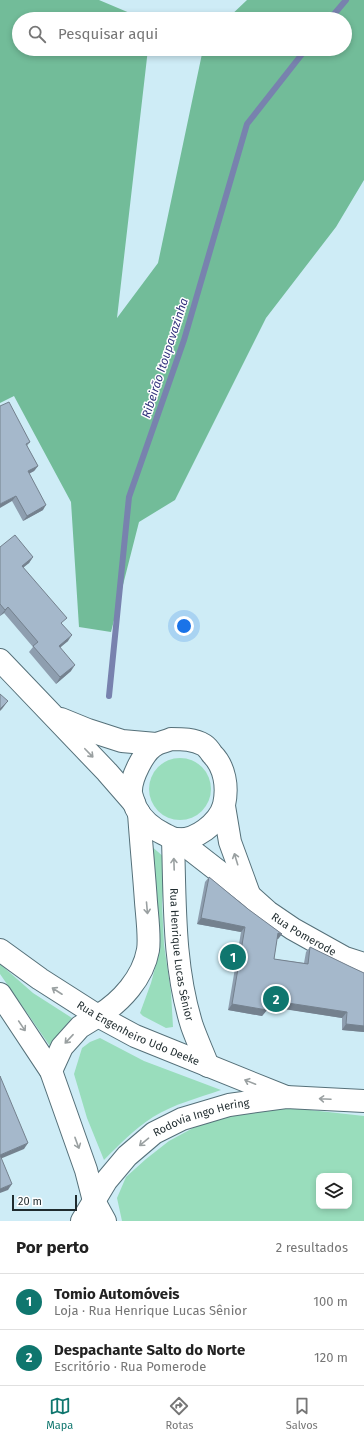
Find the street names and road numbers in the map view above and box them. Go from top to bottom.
street label: Rua Henrique Lucas Sênior [168,888,197,1023]
street label: Rua Pomerode [269,910,339,958]
street label: Rua Engenheiro Udo Deeke [75,998,202,1068]
street label: Rodovia Ingo Hering [151,1096,250,1139]

